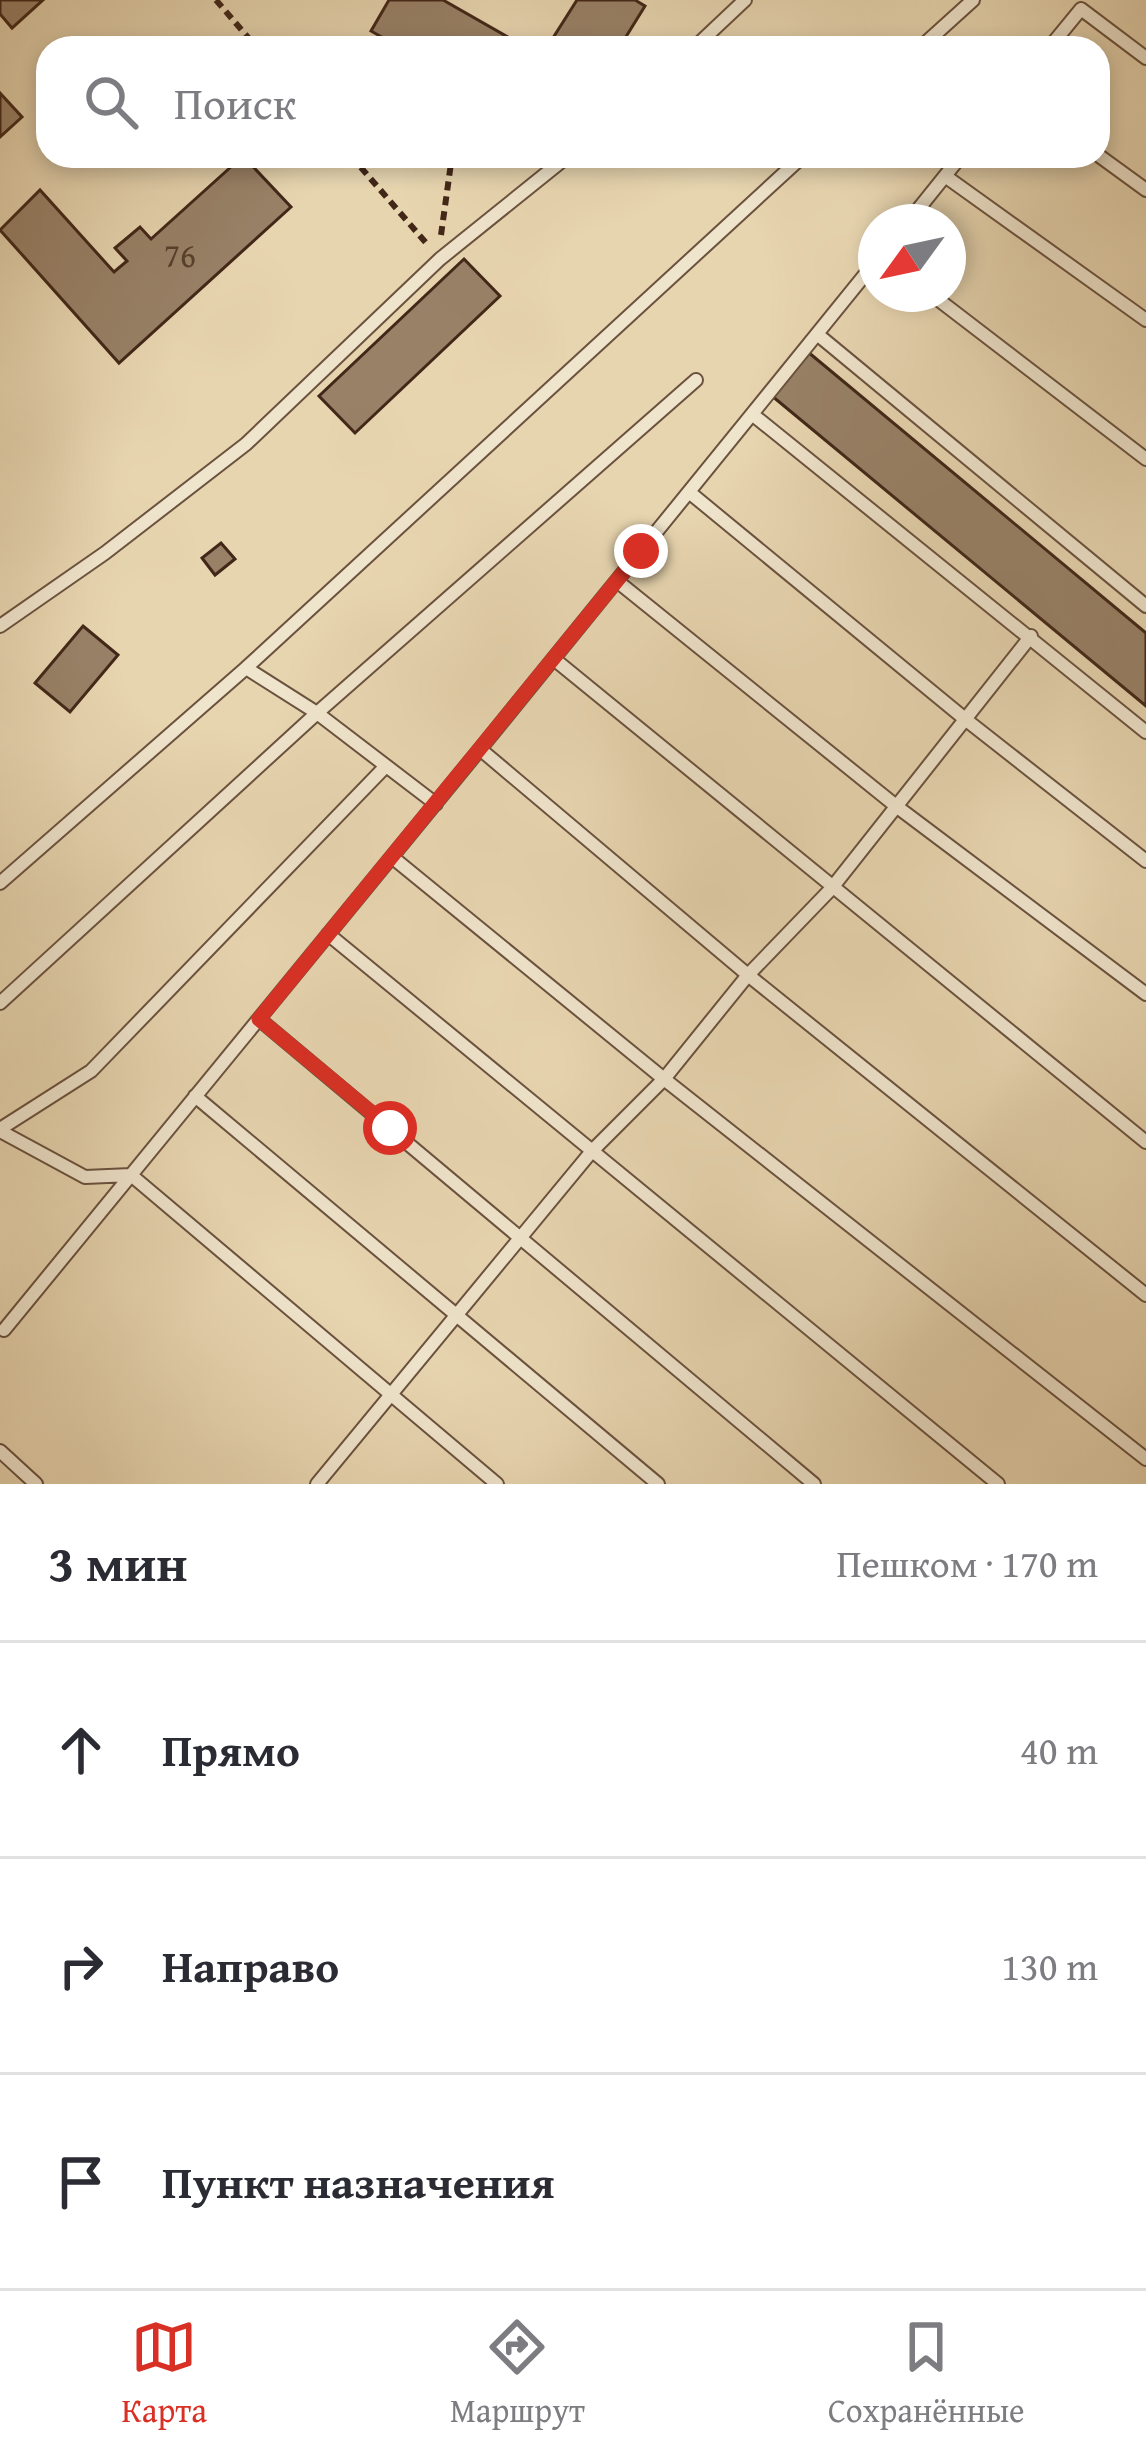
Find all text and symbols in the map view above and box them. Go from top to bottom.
search box [36,36,1110,168]
icon: search [78,69,144,135]
text: Поиск [174,70,296,135]
north arrow [858,204,966,312]
house number: 76 [164,231,196,279]
route end [614,524,668,578]
route start [363,1101,417,1155]
text: 3 мин [48,1525,187,1600]
text: Пешком · 170 m [836,1534,1098,1591]
icon: ahead [48,1717,114,1783]
text: Прямо [162,1717,300,1782]
text: 40 m [1020,1721,1098,1778]
icon: right [48,1933,114,1999]
text: Направо [162,1933,339,1998]
text: 130 m [1001,1937,1098,1994]
icon: arrive [48,2149,114,2215]
text: Пункт назначения [162,2149,555,2214]
tab: Карта [122,2314,207,2434]
tab: Маршрут [450,2314,585,2434]
tab: Сохранённые [828,2314,1025,2434]

